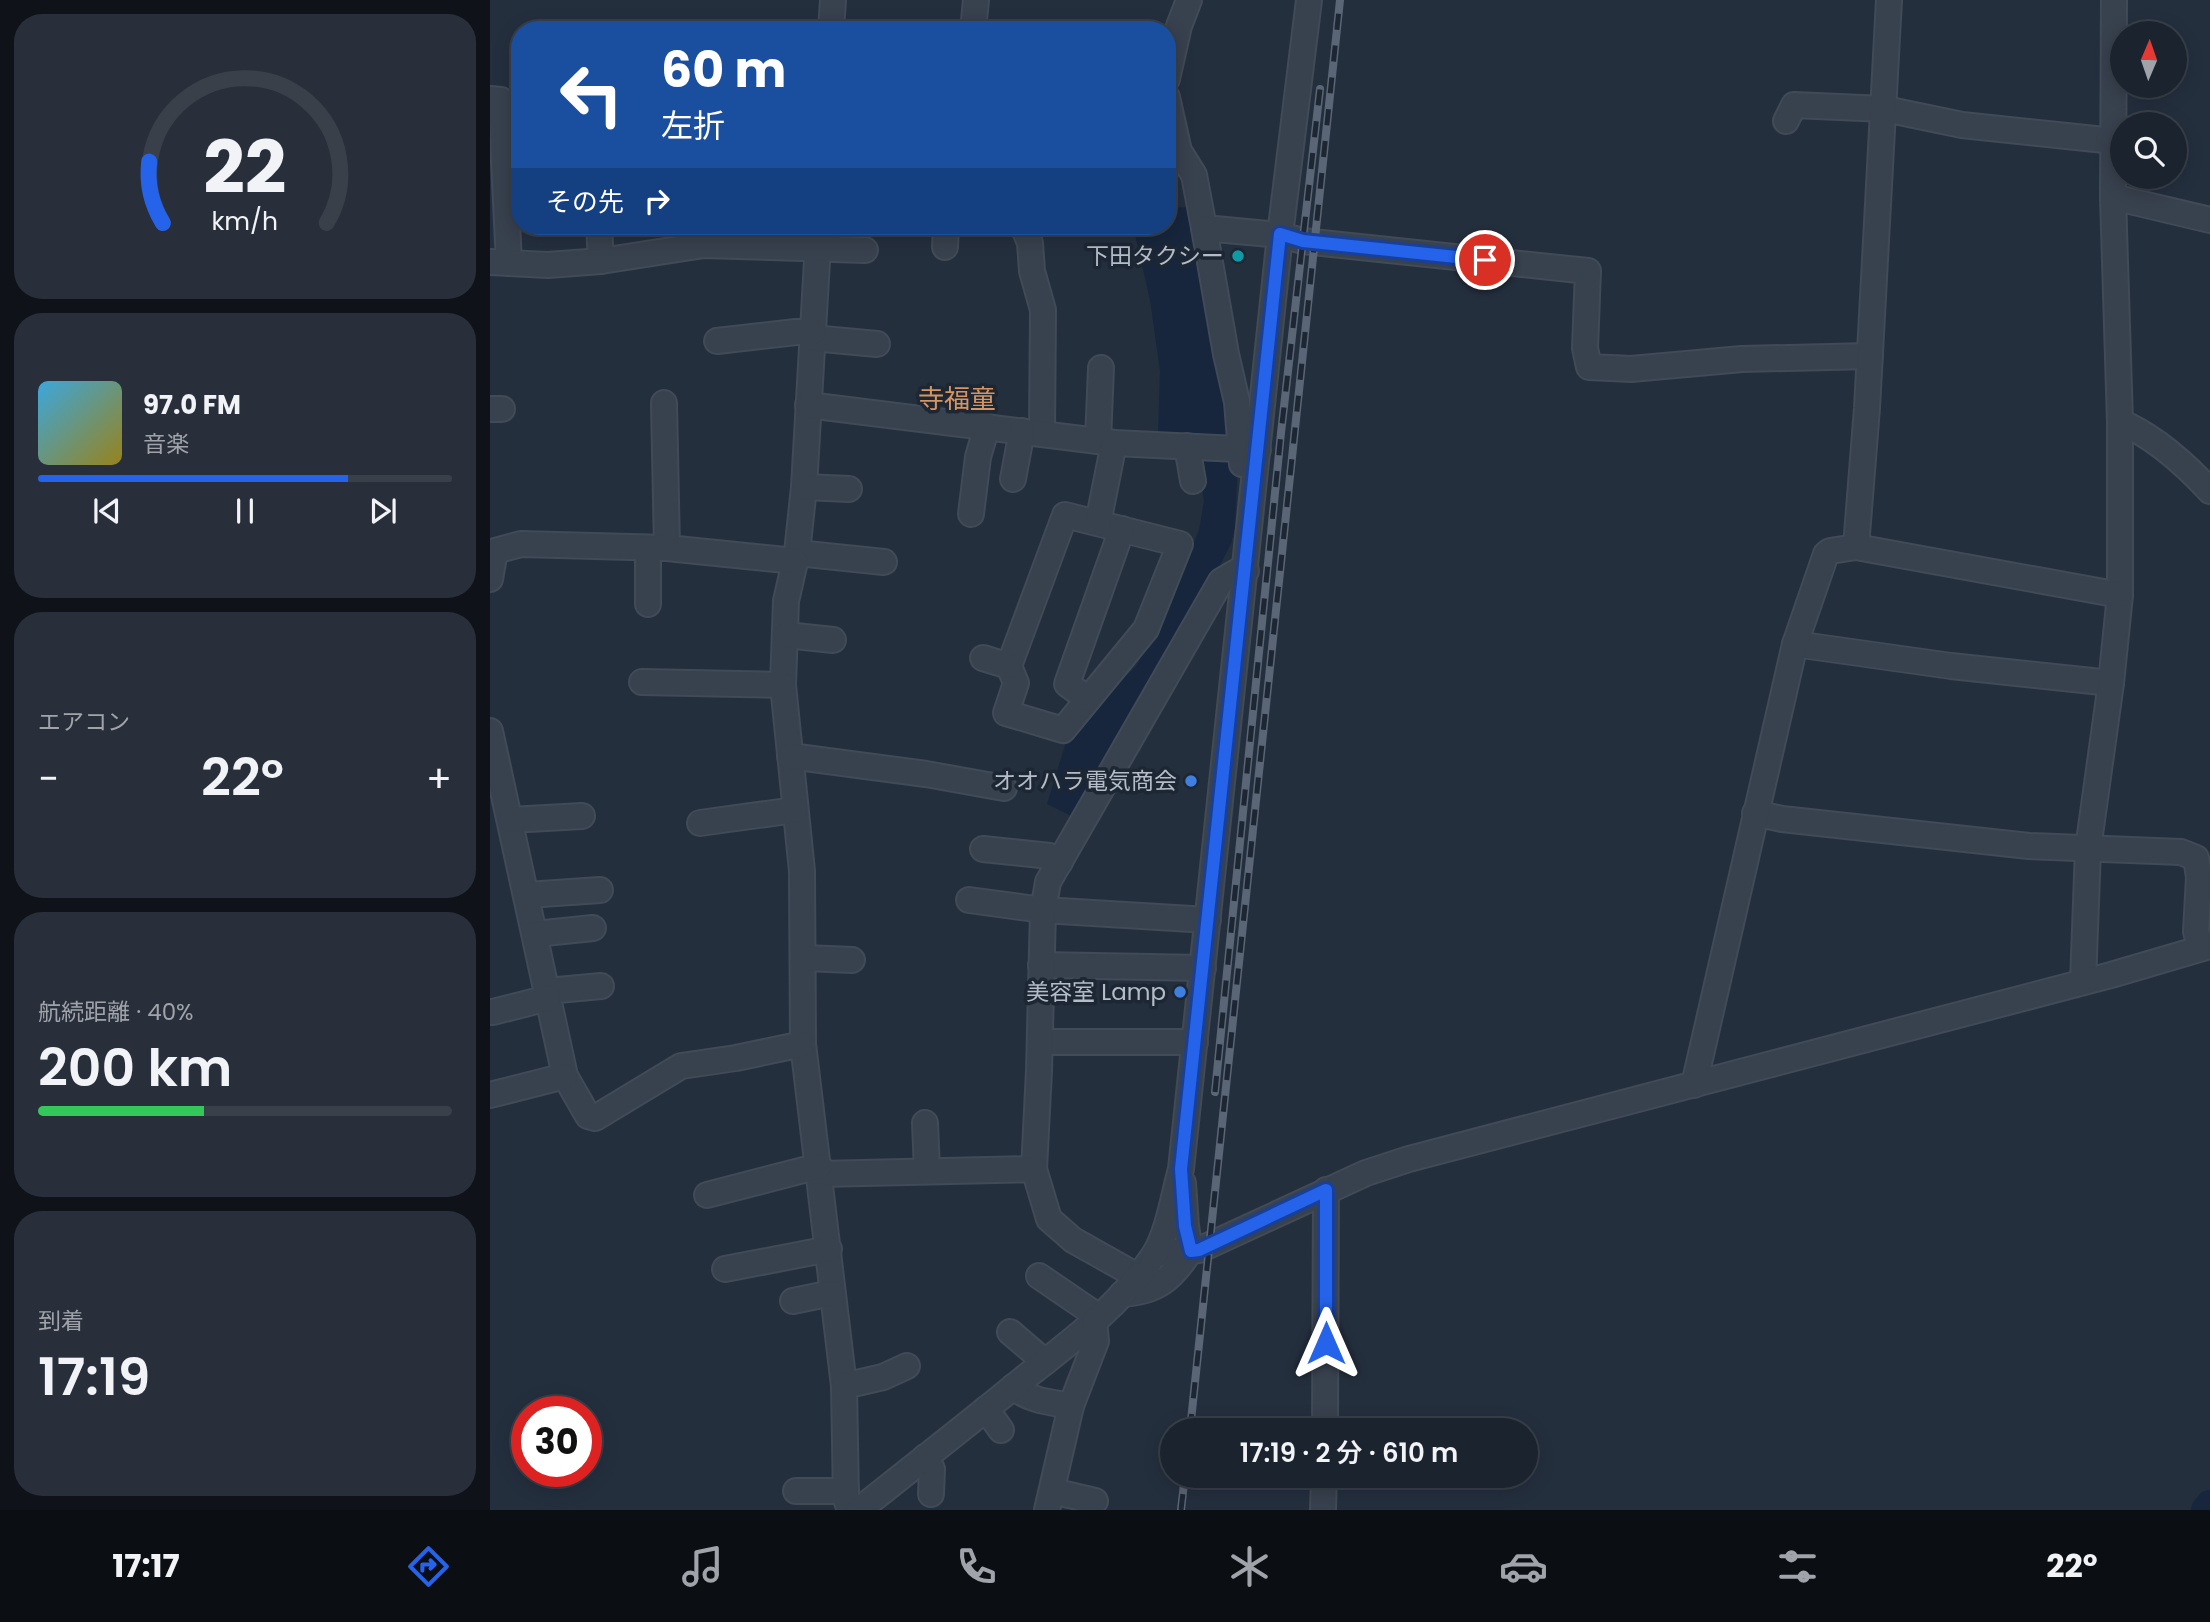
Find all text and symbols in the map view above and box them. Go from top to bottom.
north arrow [2110,21,2188,98]
map controls [2110,21,2187,189]
text: 60 m [661,36,786,104]
icon: left [546,49,637,140]
text: 左折 [661,103,725,148]
button: search [2110,112,2187,189]
text: 22 [203,117,287,218]
icon: right [638,182,676,220]
text: その先 [546,184,624,220]
text: km/h [212,203,278,238]
pin [1455,230,1515,290]
place label: 下田タクシー [1086,240,1224,272]
icon: arrive [1466,241,1504,279]
marker: 下田タクシー [1230,248,1246,264]
district label: 寺福童 [918,381,996,417]
text: 97.0 FM [143,387,241,423]
text: 音楽 [143,428,189,460]
icon: previous [88,492,126,530]
icon: pause [226,492,264,530]
icon: next [364,492,402,530]
text: エアコン [38,706,130,738]
text: 22° [201,741,284,814]
text: − [38,752,59,805]
text: + [426,752,452,805]
place label: オオハラ電気商会 [993,765,1177,797]
marker: オオハラ電気商会 [1183,773,1199,789]
place label: 美容室 Lamp [1026,976,1166,1008]
marker: 美容室 Lamp [1172,984,1188,1000]
text: 航続距離 · 40% [38,996,194,1028]
text: 200 km [38,1031,232,1104]
text: 到着 [38,1305,84,1337]
position arrow [1289,1306,1363,1380]
text: 17:19 [38,1340,150,1413]
speed limit sign: 30 [511,1396,602,1487]
text: 17:19 · 2 分 · 610 m [1240,1435,1458,1471]
icon: directions [404,1542,453,1591]
icon: music [678,1542,727,1591]
icon: phone [952,1542,1001,1591]
icon: climate [1225,1542,1274,1591]
icon: car [1499,1542,1548,1591]
icon: filters [1773,1542,1822,1591]
text: 17:17 [112,1543,180,1588]
text: 22° [2046,1543,2098,1588]

